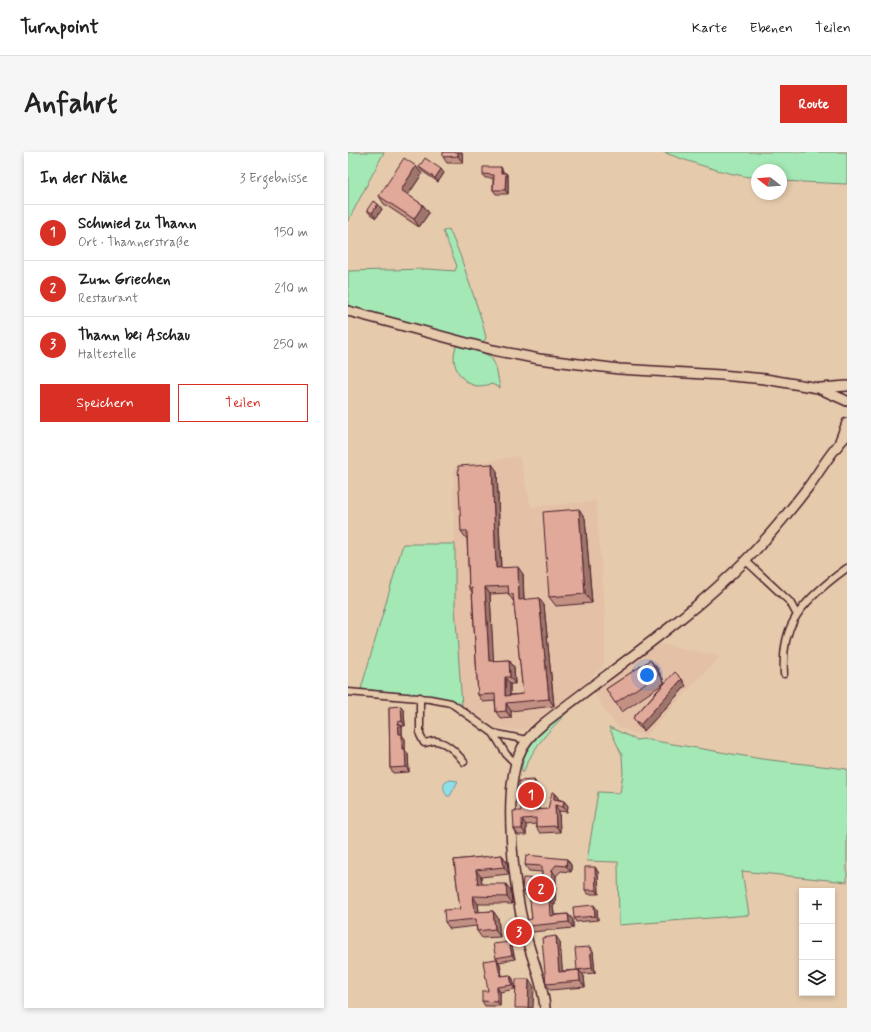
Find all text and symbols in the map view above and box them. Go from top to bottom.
text: Turnpoint [20,15,99,40]
text: Karte [692,19,727,37]
text: Ebenen [749,19,793,37]
text: Teilen [815,19,851,37]
button: Route [780,85,847,123]
text: Anfahrt [24,86,117,123]
north arrow [751,164,787,200]
text: In der Nähe [40,167,128,189]
text: 3 Ergebnisse [240,170,308,187]
text: Schmied zu Thann [78,214,197,234]
text: 1 [50,224,56,241]
text: 150 m [274,224,308,241]
text: Ort · Thannerstraße [78,234,189,251]
text: Zum Griechen [78,270,171,290]
text: 2 [50,280,56,297]
text: 210 m [274,280,308,297]
text: Restaurant [78,290,138,307]
text: Thann bei Aschau [78,326,190,346]
text: 3 [50,336,56,353]
text: 250 m [273,336,308,353]
text: Haltestelle [78,346,136,363]
button: Speichern [40,384,170,422]
button: Teilen [178,384,308,422]
your location [637,665,657,685]
pin: 1 [518,780,544,810]
pin: 2 [528,874,554,904]
map controls [799,888,835,996]
button: + [799,888,835,924]
pin: 3 [506,917,532,947]
button: − [799,924,835,960]
button: layers [799,960,835,996]

